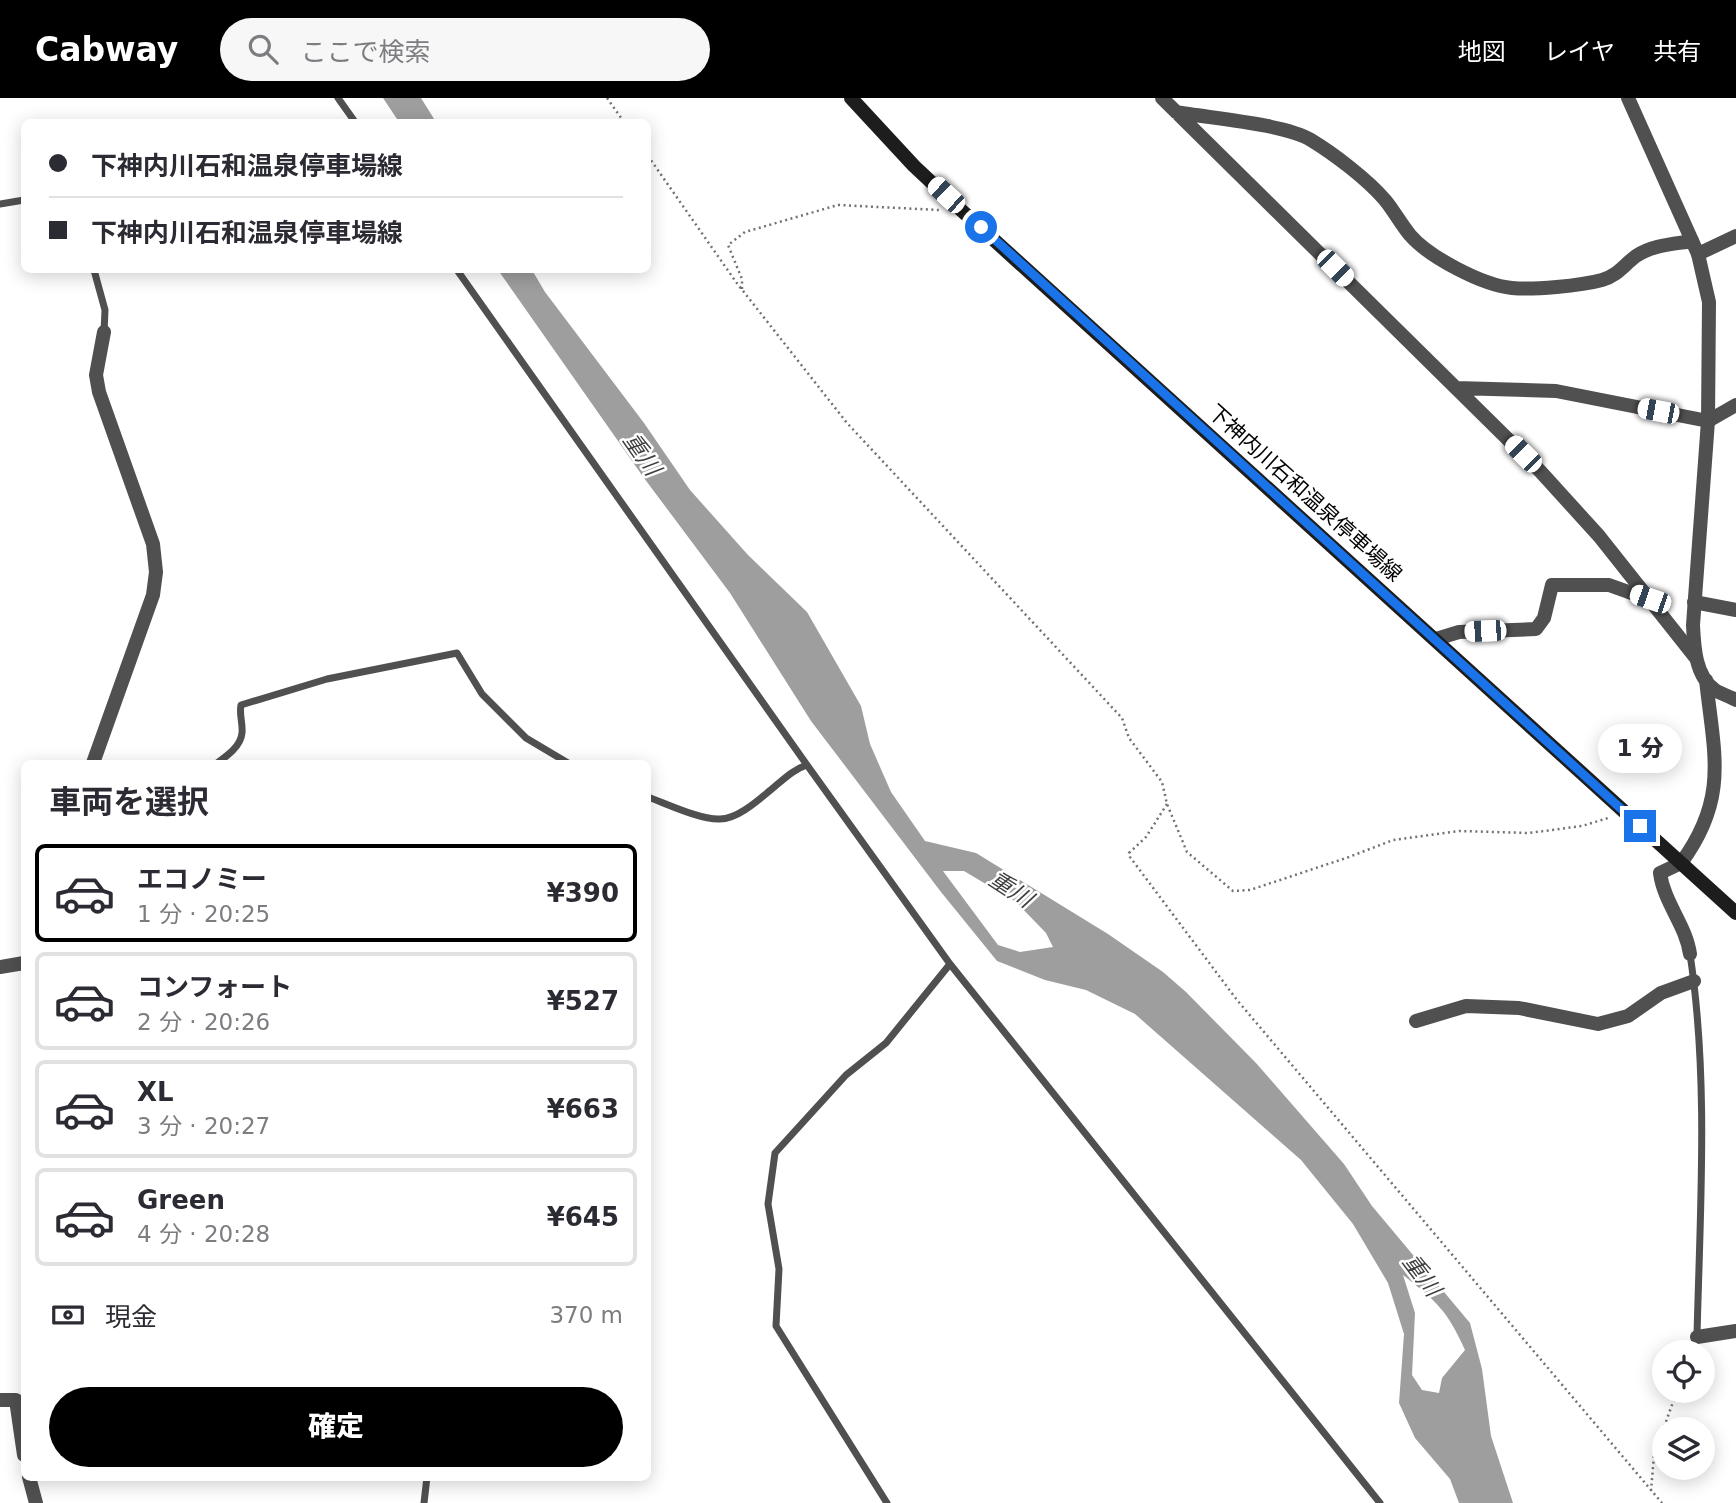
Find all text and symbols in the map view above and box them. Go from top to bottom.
search box [220,18,710,81]
text: Cabway [35,30,178,69]
icon: search [244,30,282,68]
text: ここで検索 [300,37,430,67]
text: 地図 [1458,38,1506,66]
text: レイヤ [1544,38,1615,66]
text: 共有 [1653,38,1701,66]
text: 下神内川石和温泉停車場線 [91,151,403,181]
car [924,173,969,217]
route start [965,211,997,243]
text: 下神内川石和温泉停車場線 [91,218,403,248]
car [1313,246,1358,290]
car [1636,397,1681,425]
street label: 下神内川石和温泉停車場線 [1203,400,1407,586]
water label: 重川 [618,428,668,483]
car [1501,432,1546,476]
car [1627,582,1674,616]
car [1464,620,1507,642]
callout: 1 分 [1598,724,1682,774]
text: 1 分 [1616,735,1664,761]
text: 車両を選択 [49,783,209,821]
route end [1624,810,1656,842]
icon: car [53,862,116,925]
text: エコノミー [137,864,267,894]
water label: 重川 [985,866,1040,914]
text: ¥390 [547,878,619,908]
text: 1 分 · 20:25 [137,901,270,927]
icon: car [53,970,116,1033]
text: コンフォート [137,972,292,1002]
text: ¥527 [547,986,619,1016]
text: 2 分 · 20:26 [137,1009,270,1035]
text: XL [137,1077,174,1107]
icon: car [53,1078,116,1141]
text: ¥663 [547,1094,619,1124]
text: 3 分 · 20:27 [137,1113,270,1139]
text: Green [137,1185,225,1215]
icon: car [53,1186,116,1249]
text: ¥645 [547,1202,619,1232]
text: 4 分 · 20:28 [137,1221,270,1247]
water label: 重川 [1398,1249,1448,1304]
icon: cash [49,1296,87,1334]
text: 現金 [105,1302,157,1332]
text: 370 m [549,1302,623,1328]
map controls [1652,1340,1715,1480]
button: locate [1652,1340,1715,1403]
button: 確定 [49,1387,623,1467]
button: layers [1652,1417,1715,1480]

